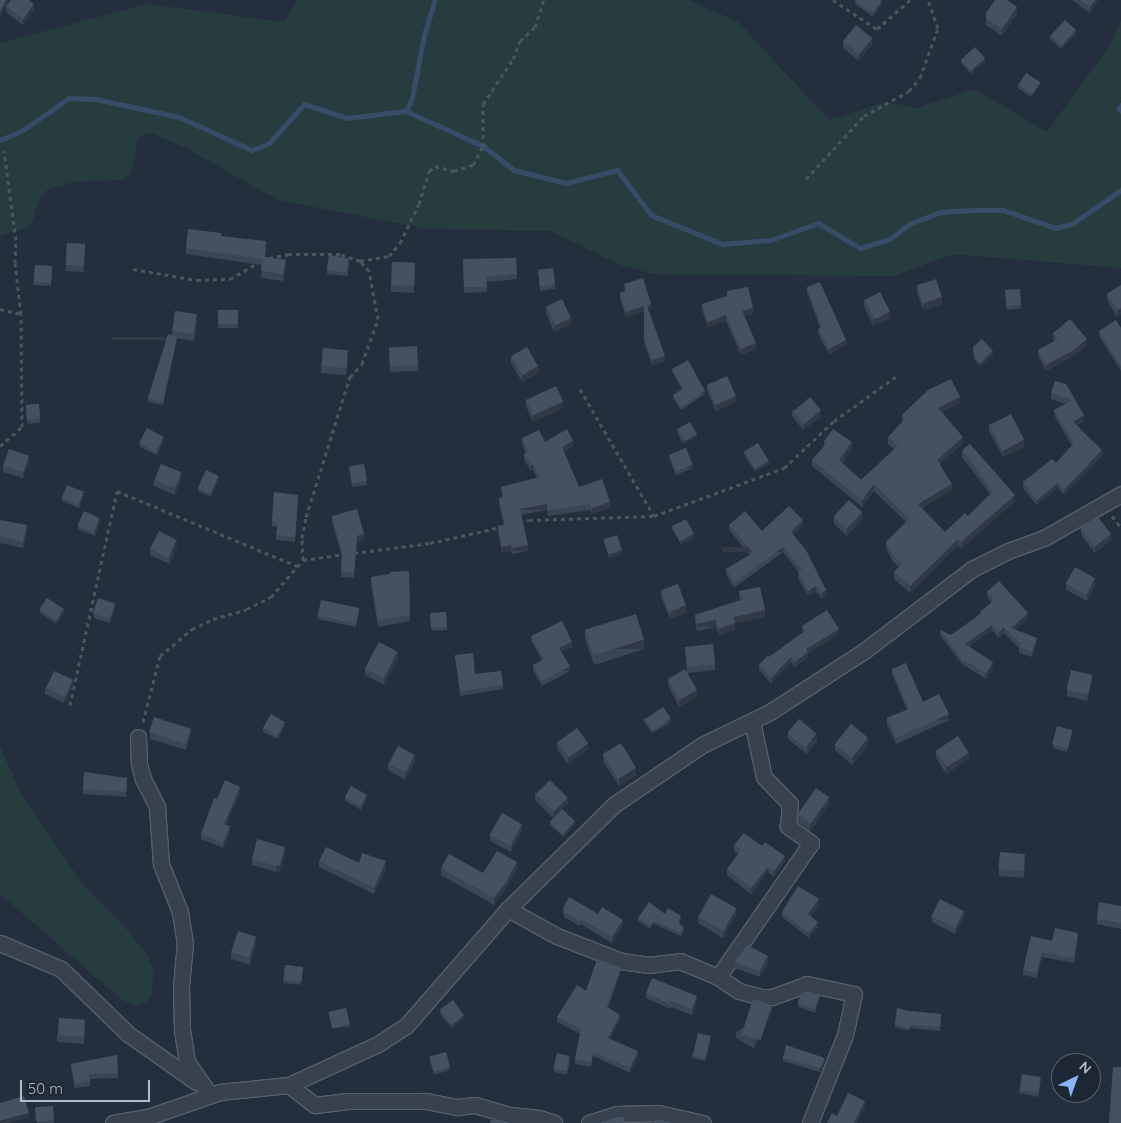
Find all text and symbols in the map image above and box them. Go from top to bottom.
north arrow [1051,1053,1101,1103]
text: N [1076,1057,1095,1078]
scale bar [22,1070,152,1102]
text: 50 m [28,1079,63,1098]

